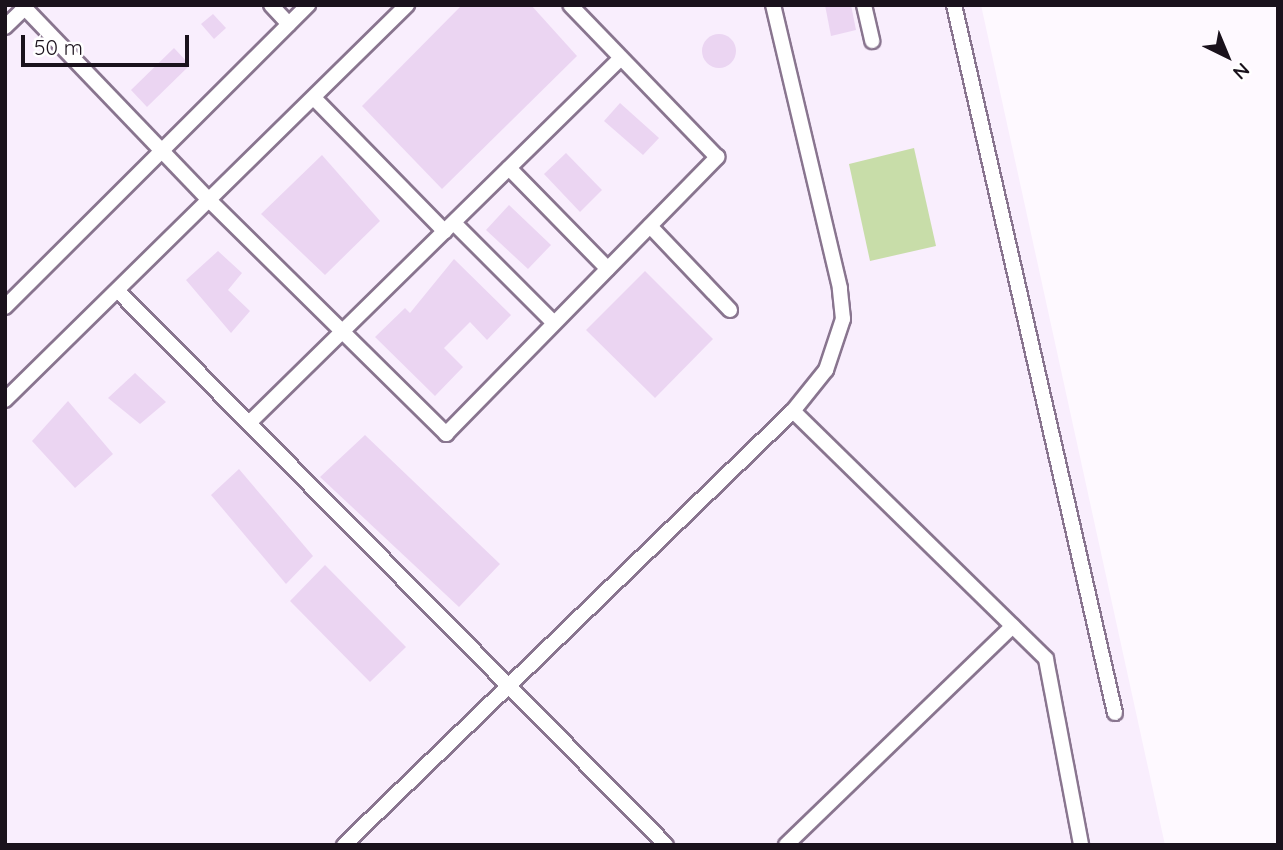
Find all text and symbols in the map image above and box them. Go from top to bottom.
scale bar [24,21,192,65]
north arrow [1192,21,1262,91]
text: 50 m [34,34,83,60]
text: N [1228,58,1255,85]

